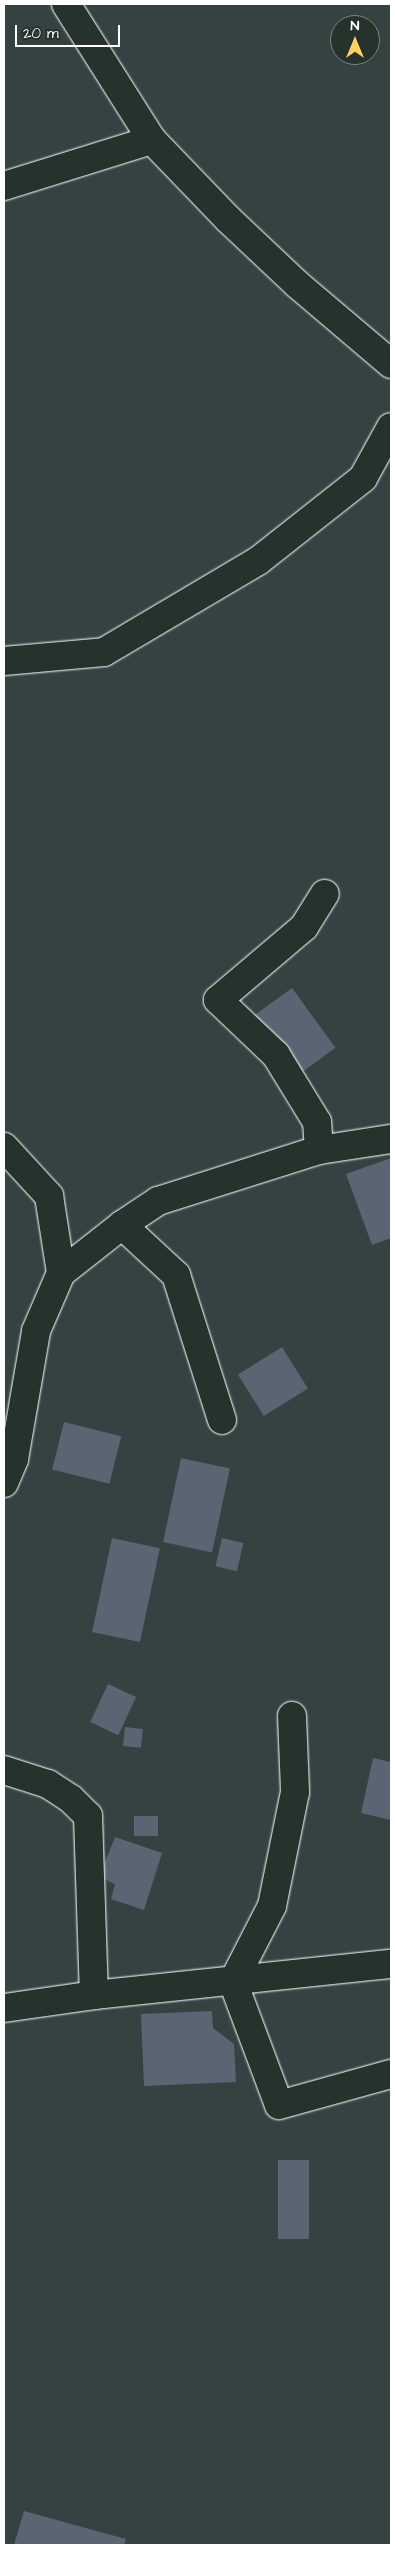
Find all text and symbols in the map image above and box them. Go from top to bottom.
scale bar [18,15,122,47]
north arrow [330,15,380,65]
text: N [351,16,359,36]
text: 20 m [23,23,59,44]

